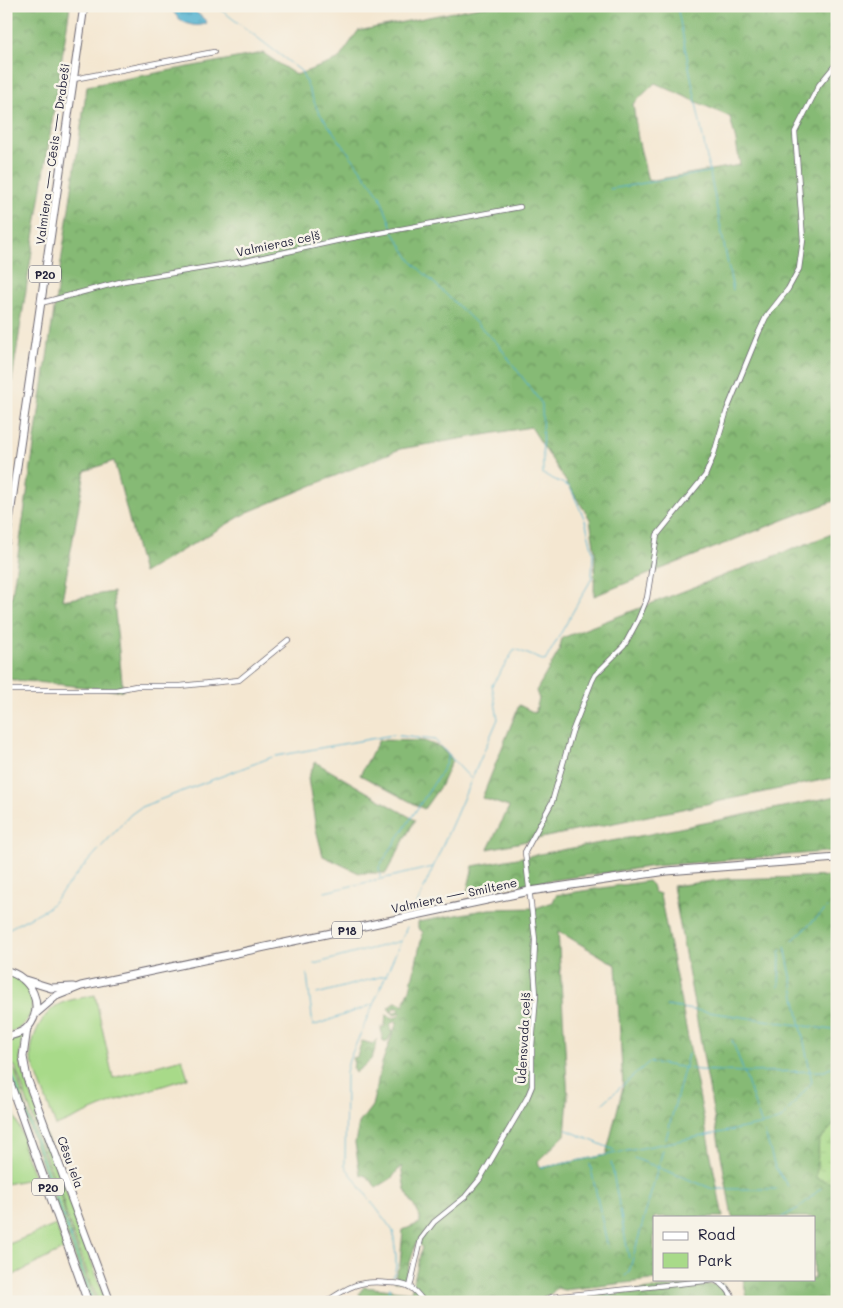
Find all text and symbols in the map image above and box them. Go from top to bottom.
street label: Valmiera — Cēsis — Drabeši [31,62,73,246]
street label: Valmieras ceļš [235,226,322,261]
road number: P20 [29,266,61,282]
street label: Valmiera — Smiltene [390,874,518,916]
road number: P18 [332,922,362,938]
street label: Ūdensvada ceļš [513,992,534,1084]
street label: Cēsu iela [54,1134,88,1190]
road number: P20 [32,1178,64,1196]
legend [653,1216,816,1280]
text: Road [698,1224,735,1244]
text: Park [698,1250,732,1270]

